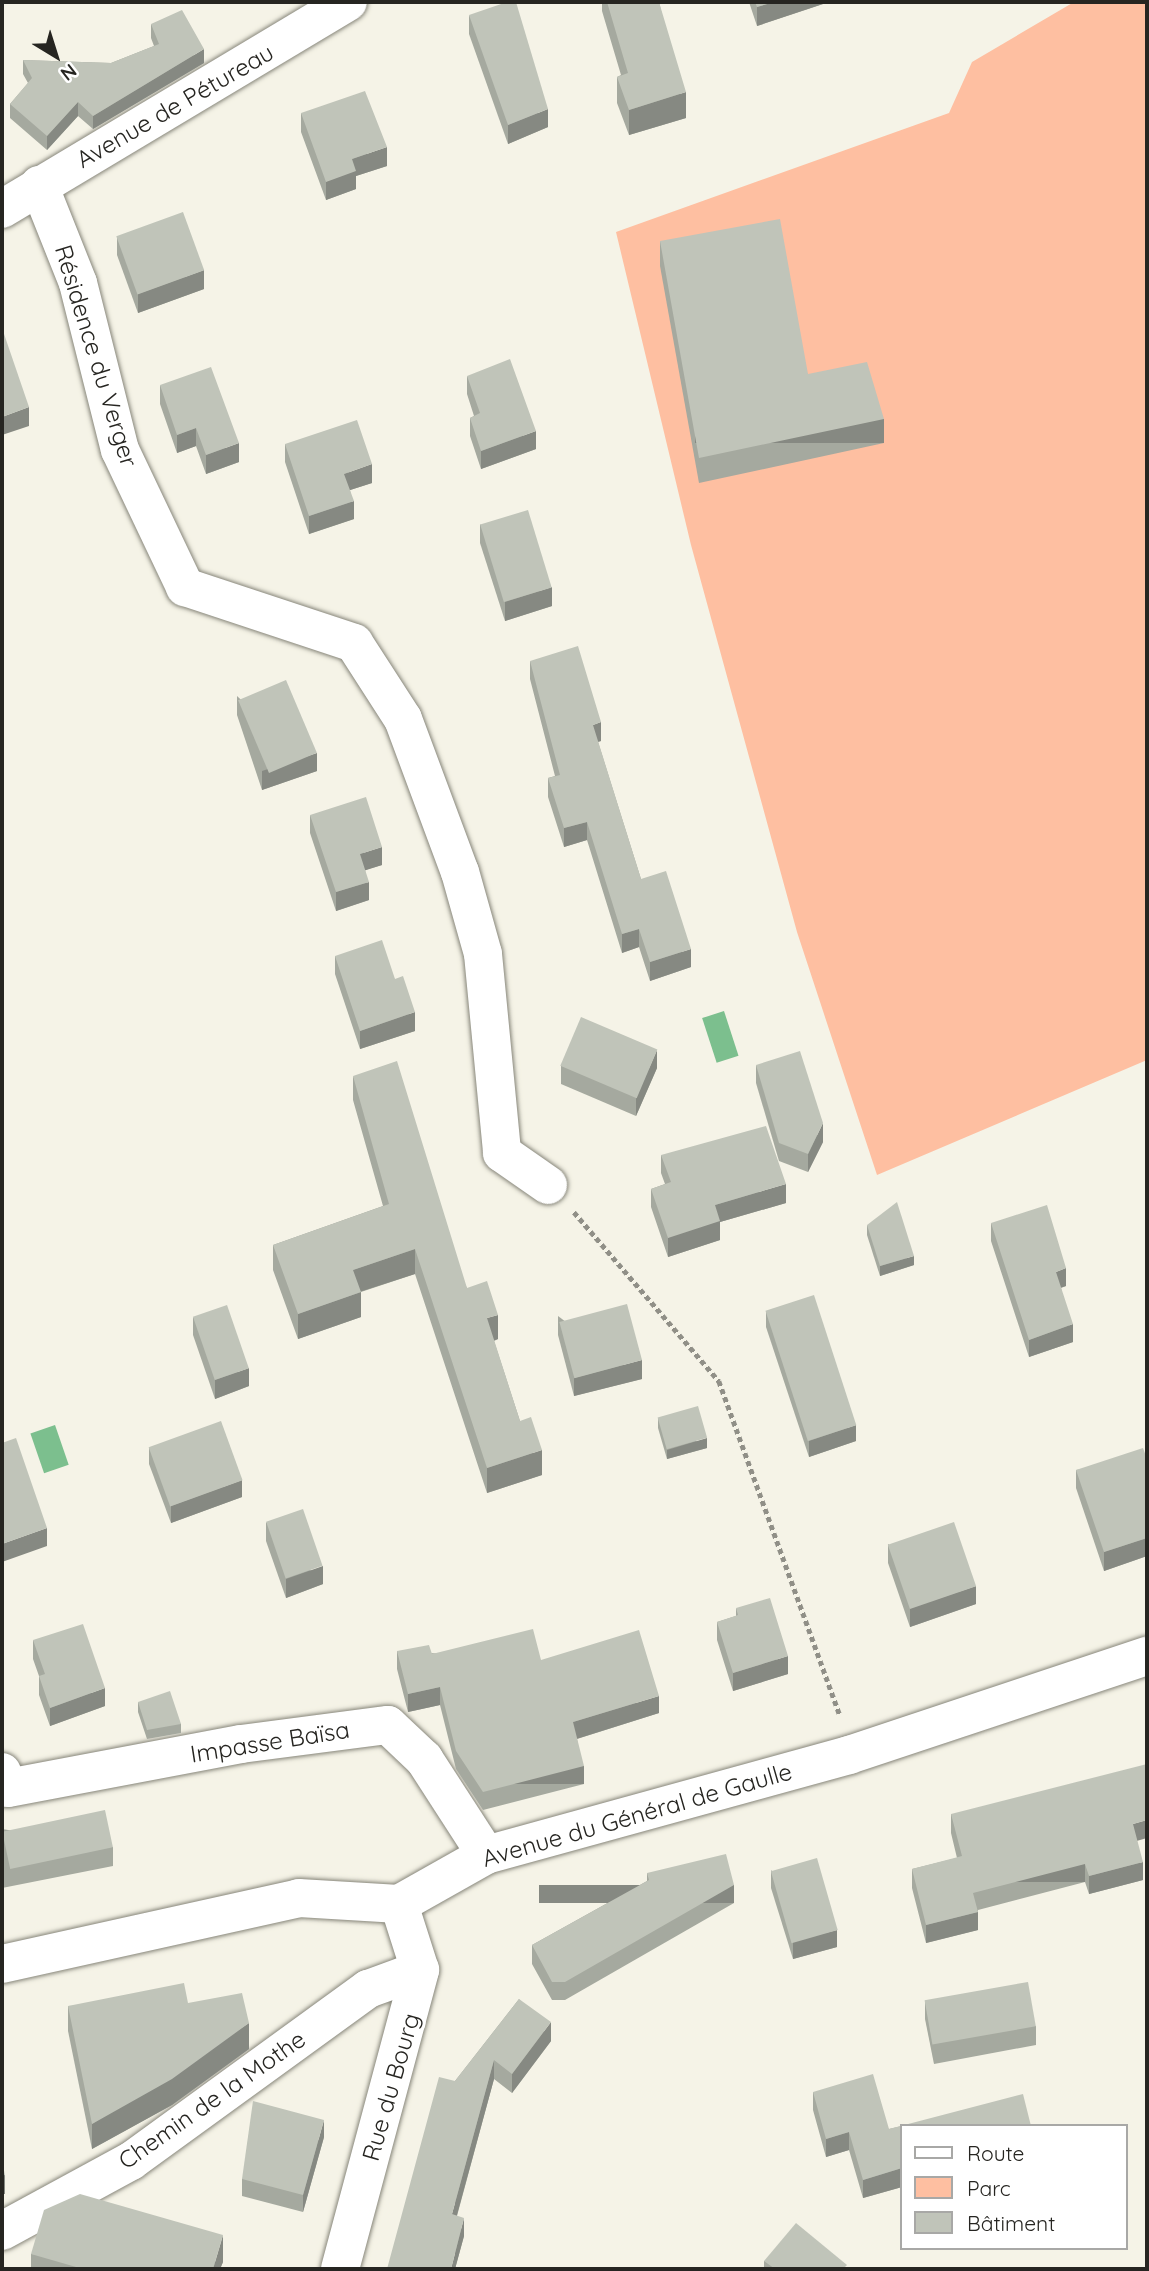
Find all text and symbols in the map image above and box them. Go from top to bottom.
north arrow [21,21,91,91]
street label: Avenue de Pétureau [71,38,279,174]
text: N [56,59,82,86]
street label: Résidence du Verger [49,241,143,471]
street label: Impasse Baïsa [188,1715,352,1769]
street label: Avenue du Général de Gaulle [479,1757,795,1873]
street label: Rue du Bourg [356,2010,426,2164]
street label: Chemin de la Mothe [113,2025,311,2175]
legend [900,2124,1128,2250]
text: Route [967,2140,1024,2166]
text: Parc [967,2175,1011,2201]
text: Bâtiment [967,2210,1055,2236]

